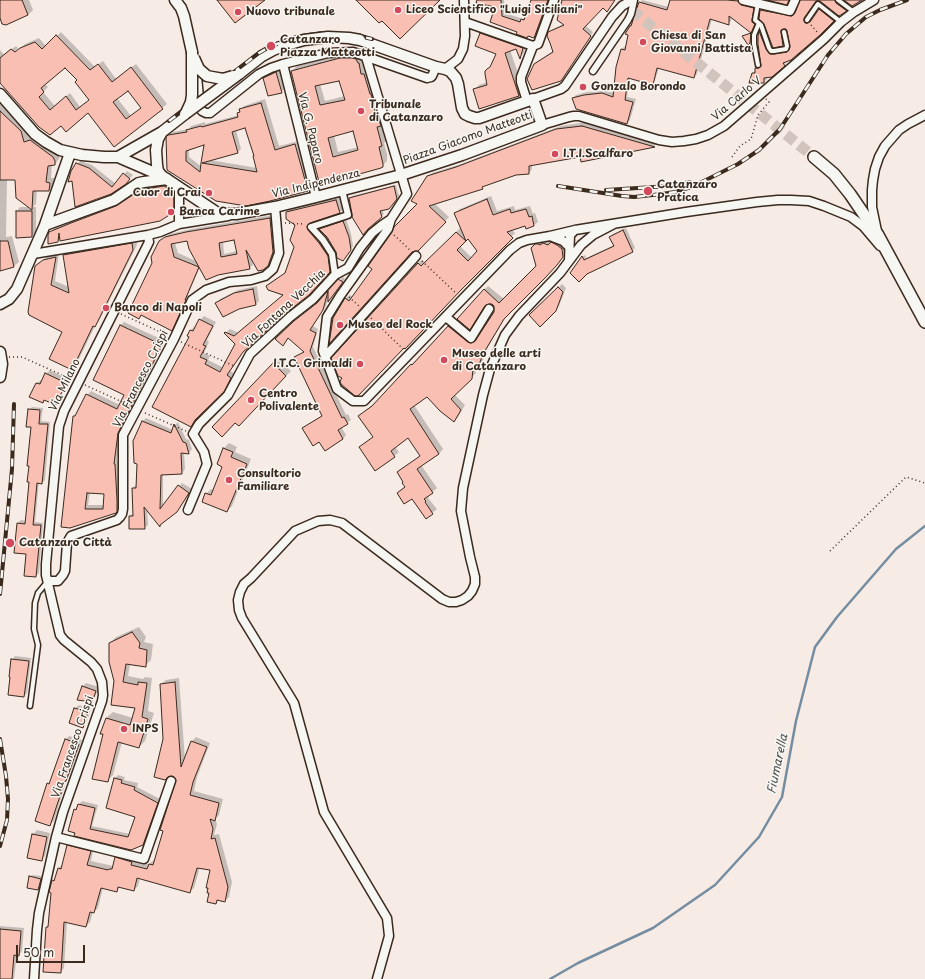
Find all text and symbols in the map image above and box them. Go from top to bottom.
place label: Liceo Scientifico "Luigi Siciliani" [406,3,583,17]
place label: Nuovo tribunale [246,5,335,19]
marker: Liceo Scientifico "Luigi Siciliani" [393,5,403,15]
marker: Nuovo tribunale [233,7,243,17]
place label: Chiesa di San Giovanni Battista [651,29,752,55]
place label: Catanzaro Piazza Matteotti [280,33,375,59]
marker: Chiesa di San Giovanni Battista [638,37,648,47]
marker: Catanzaro Piazza Matteotti [265,40,277,52]
street label: Via Carlo V [709,74,765,124]
place label: Gonzalo Borondo [591,80,686,94]
marker: Gonzalo Borondo [578,82,588,92]
street label: Via G. Paparo [295,91,325,165]
place label: Tribunale di Catanzaro [369,98,443,124]
marker: Tribunale di Catanzaro [356,106,366,116]
street label: Piazza Giacomo Matteotti [401,108,535,168]
place label: I.T.I.Scalfaro [563,147,633,161]
marker: I.T.I.Scalfaro [550,149,560,159]
street label: Via Indipendenza [271,167,361,201]
place label: Catanzaro Pratica [657,178,717,204]
marker: Catanzaro Pratica [642,185,654,197]
place label: Cuor di Crai [133,186,201,200]
marker: Cuor di Crai [204,188,214,198]
place label: Banca Carime [179,205,260,219]
marker: Banca Carime [166,207,176,217]
street label: Via Fontana Vecchia [240,267,328,351]
place label: Banco di Napoli [114,301,202,315]
marker: Banco di Napoli [101,303,111,313]
place label: Museo del Rock [348,318,433,332]
marker: Museo del Rock [335,320,345,330]
street label: Via Francesco Crispi [111,328,171,430]
place label: Museo delle arti di Catanzaro [452,347,541,373]
marker: Museo delle arti di Catanzaro [439,355,449,365]
street label: Via Milano [47,357,83,413]
place label: I.T.C. Grimaldi [273,357,352,371]
marker: I.T.C. Grimaldi [355,359,365,369]
place label: Centro Polivalente [259,387,319,413]
marker: Centro Polivalente [246,395,256,405]
place label: Consultorio Familiare [237,467,301,493]
marker: Consultorio Familiare [224,475,234,485]
place label: Catanzaro Città [19,536,112,550]
marker: Catanzaro Città [4,537,16,549]
street label: Via Francesco Crispi [49,694,97,800]
place label: INPS [132,722,158,736]
marker: INPS [119,724,129,734]
water label: Fiumarella [765,733,791,795]
scale bar [18,937,87,963]
text: 50 m [23,943,54,961]

